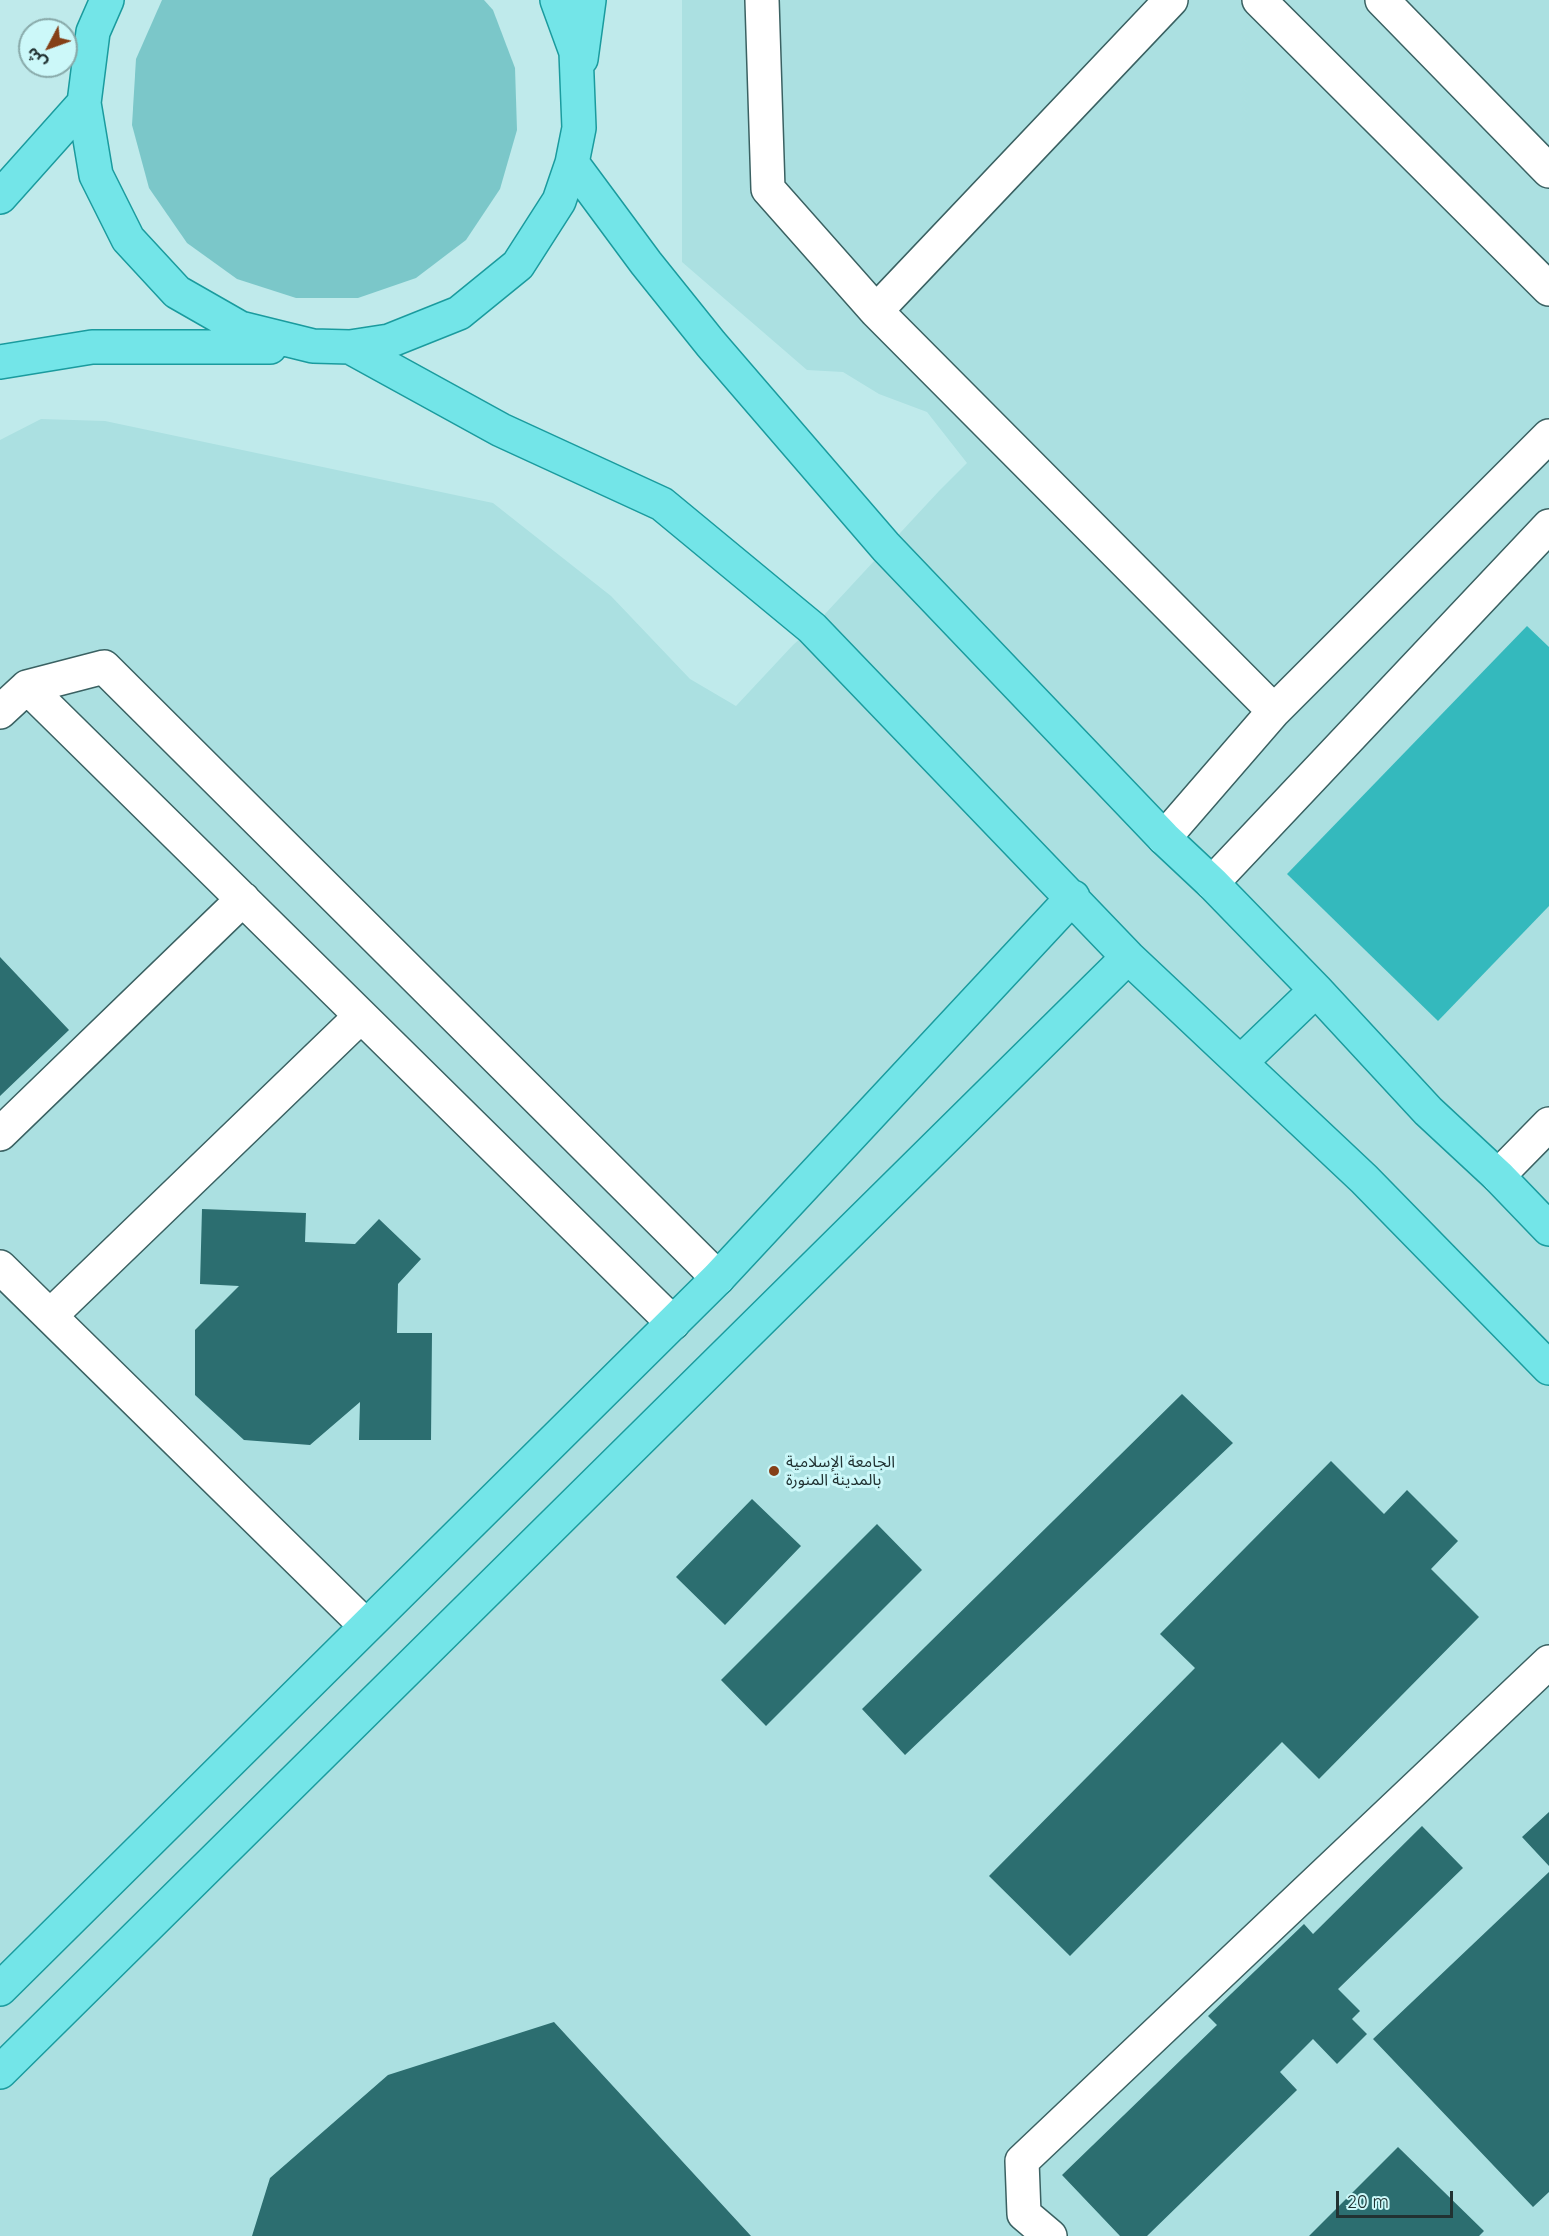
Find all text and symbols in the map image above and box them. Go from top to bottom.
north arrow [18,18,78,78]
text: ش [21,44,51,73]
place label: الجامعة الإسلامية بالمدينة المنورة [786,1452,895,1490]
marker: الجامعة الإسلامية بالمدينة المنورة [767,1464,781,1478]
scale bar [1339,2179,1456,2217]
text: 20 m [1347,2190,1389,2213]

